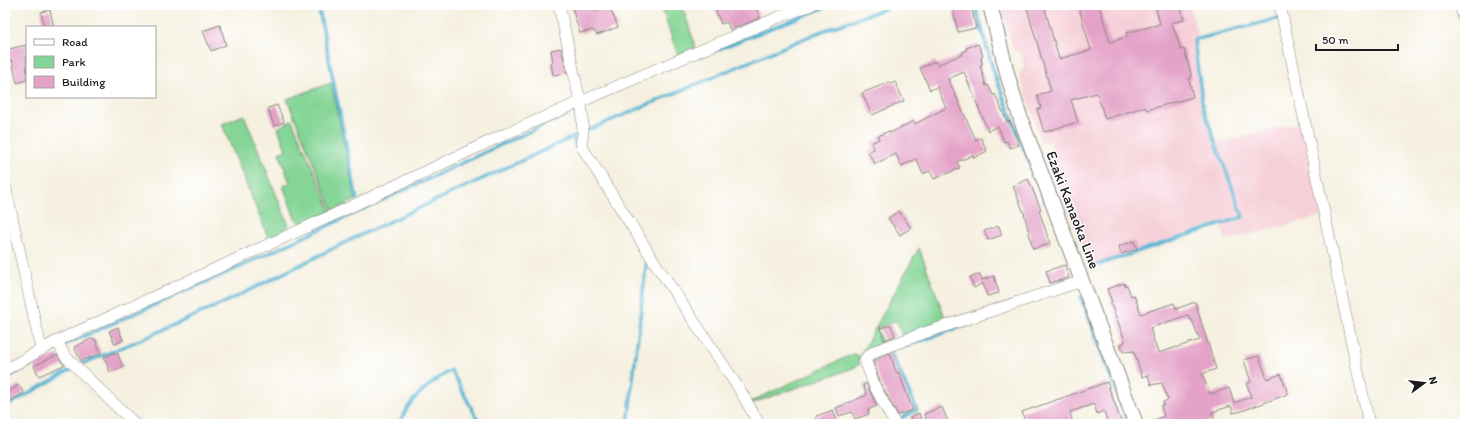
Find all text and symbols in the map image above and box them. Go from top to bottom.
legend [26,26,156,98]
scale bar [1316,26,1398,52]
text: 50 m [1322,33,1348,47]
text: Road [62,35,88,49]
text: Park [62,55,86,69]
text: Building [62,75,106,89]
street label: Ezaki Kanaoka Line [1042,149,1104,271]
north arrow [1404,363,1444,403]
text: N [1426,375,1440,386]

